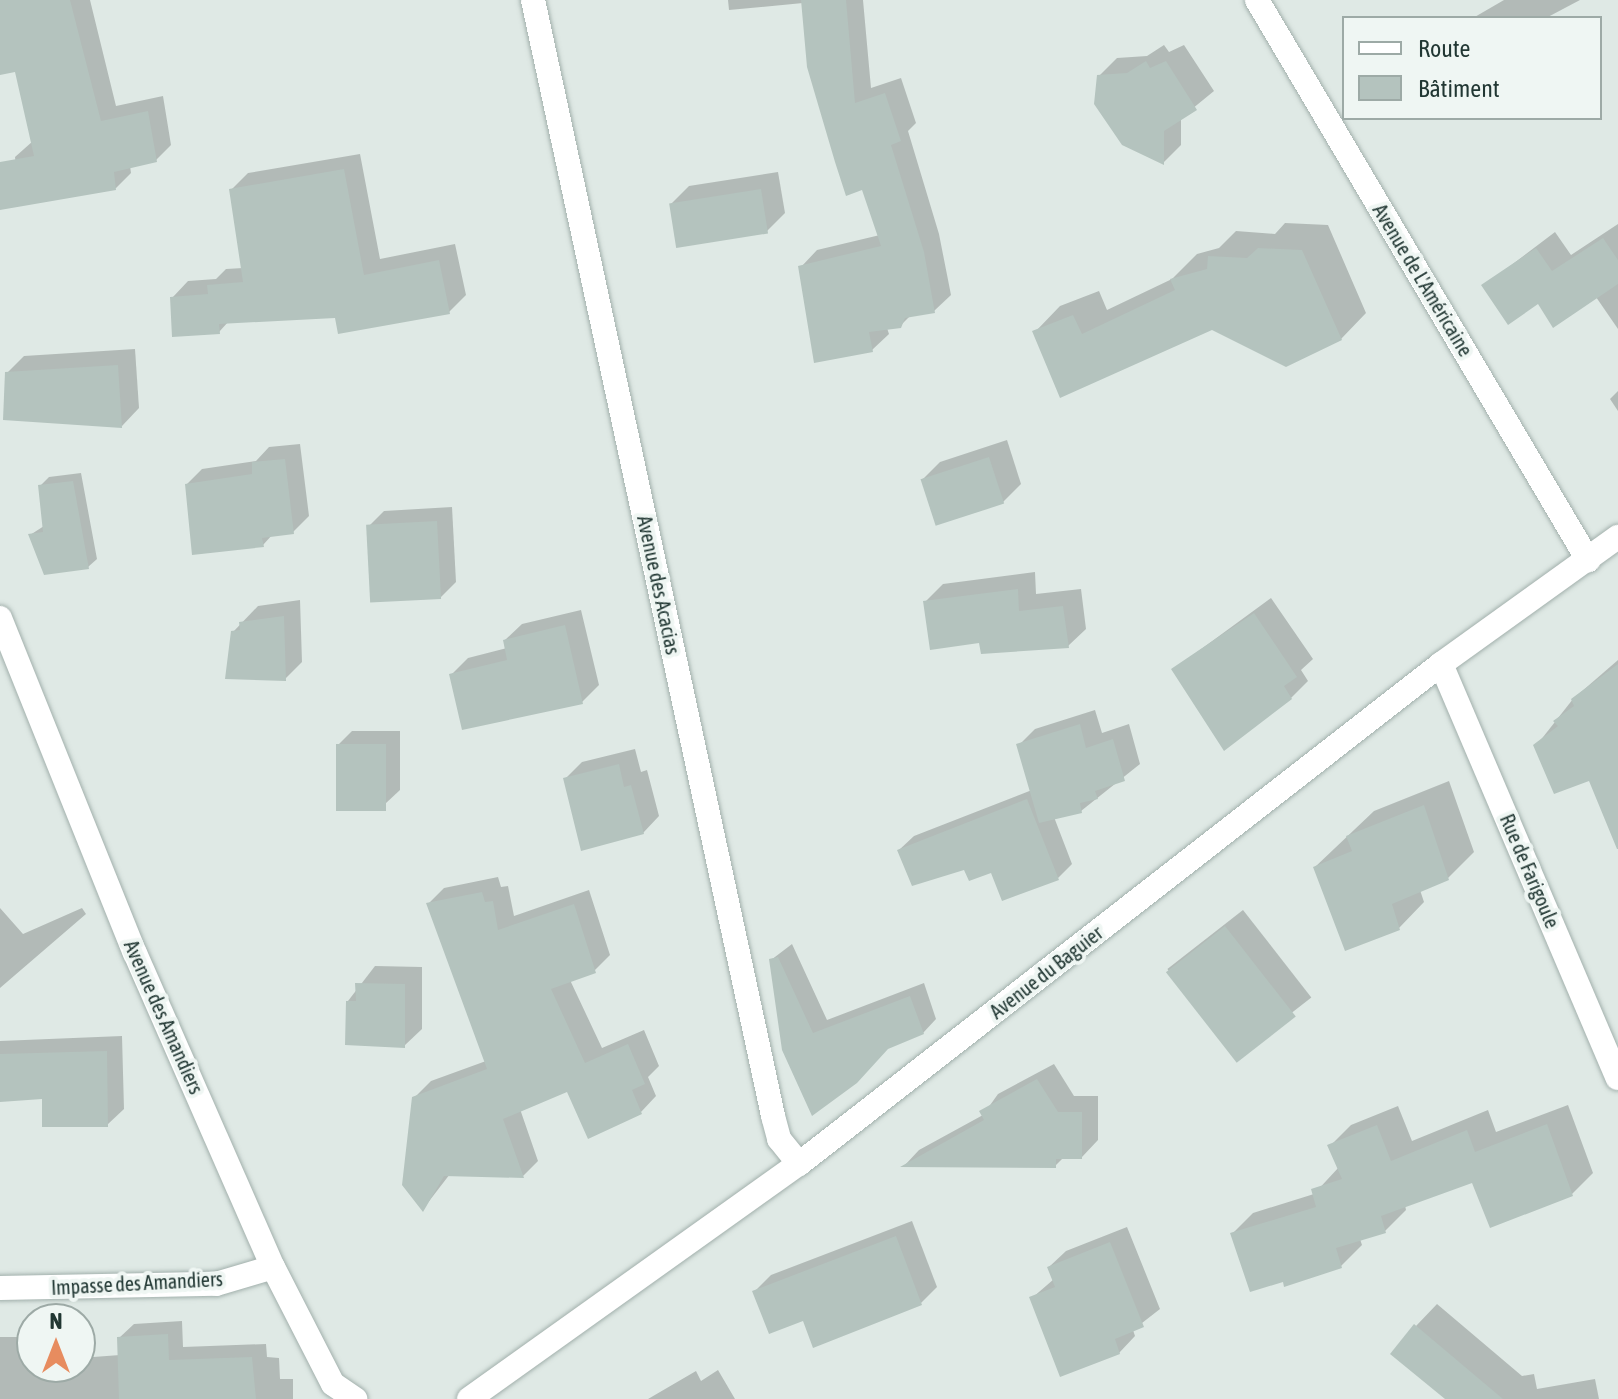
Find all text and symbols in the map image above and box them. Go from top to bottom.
legend [1342,16,1602,120]
text: Route [1418,35,1470,62]
text: Bâtiment [1418,75,1500,102]
street label: Avenue de L'Américaine [1368,200,1478,360]
street label: Avenue des Acacias [633,513,685,657]
street label: Rue de Farigoule [1495,810,1565,932]
street label: Avenue du Baguier [985,920,1107,1024]
street label: Avenue des Amandiers [119,936,209,1098]
street label: Impasse des Amandiers [51,1267,223,1299]
north arrow [16,1303,96,1383]
text: N [50,1308,62,1334]

